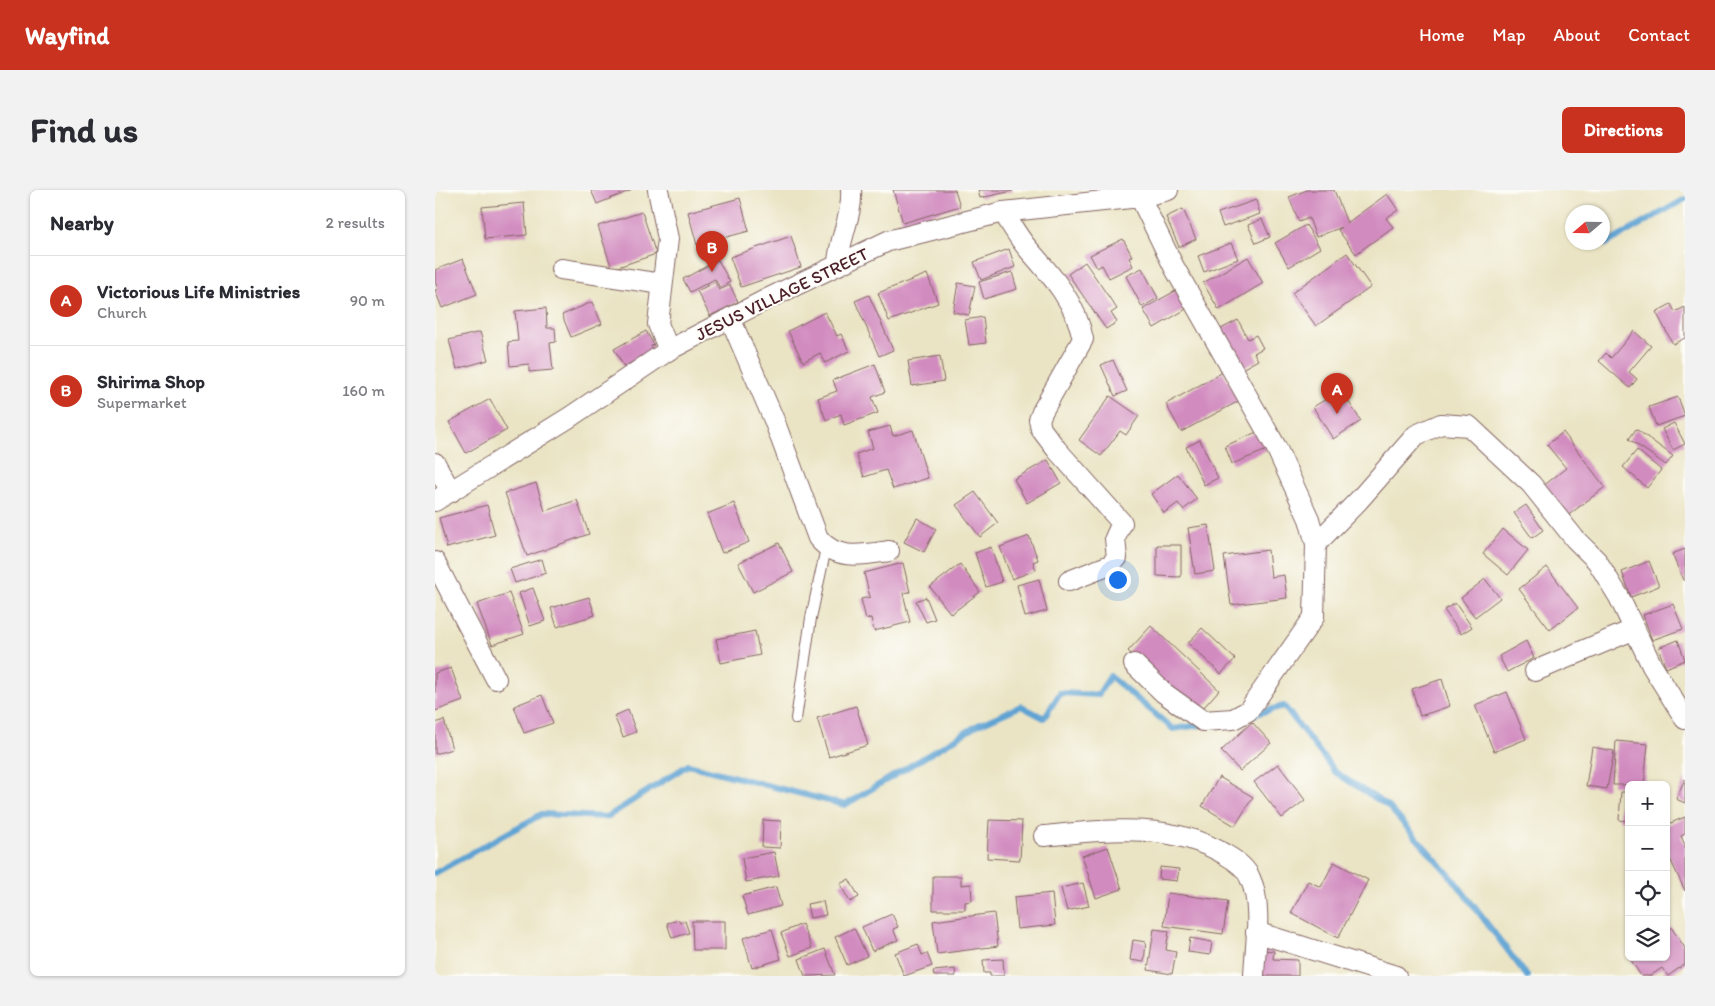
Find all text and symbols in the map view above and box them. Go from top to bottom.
text: Wayfind [25,21,109,50]
text: Home [1419,24,1465,46]
text: Map [1493,24,1526,46]
text: About [1554,24,1600,46]
text: Contact [1628,24,1690,46]
button: Directions [1562,107,1685,153]
text: Find us [30,109,138,151]
north arrow [1565,205,1610,250]
text: Nearby [50,210,114,235]
text: 2 results [325,213,385,232]
pin: B [696,231,728,272]
street label: JESUS VILLAGE STREET [692,243,872,345]
text: Victorious Life Ministries [97,280,300,303]
text: A [61,291,71,310]
text: 90 m [350,291,385,310]
text: Church [97,303,147,322]
text: Shirima Shop [97,370,205,393]
pin: A [1321,373,1353,414]
text: B [61,381,71,400]
text: 160 m [342,381,385,400]
text: Supermarket [97,393,187,412]
your location [1105,567,1131,593]
map controls [1625,781,1670,961]
button: + [1625,781,1670,826]
button: − [1625,826,1670,871]
button: locate [1625,871,1670,916]
button: layers [1625,916,1670,961]

